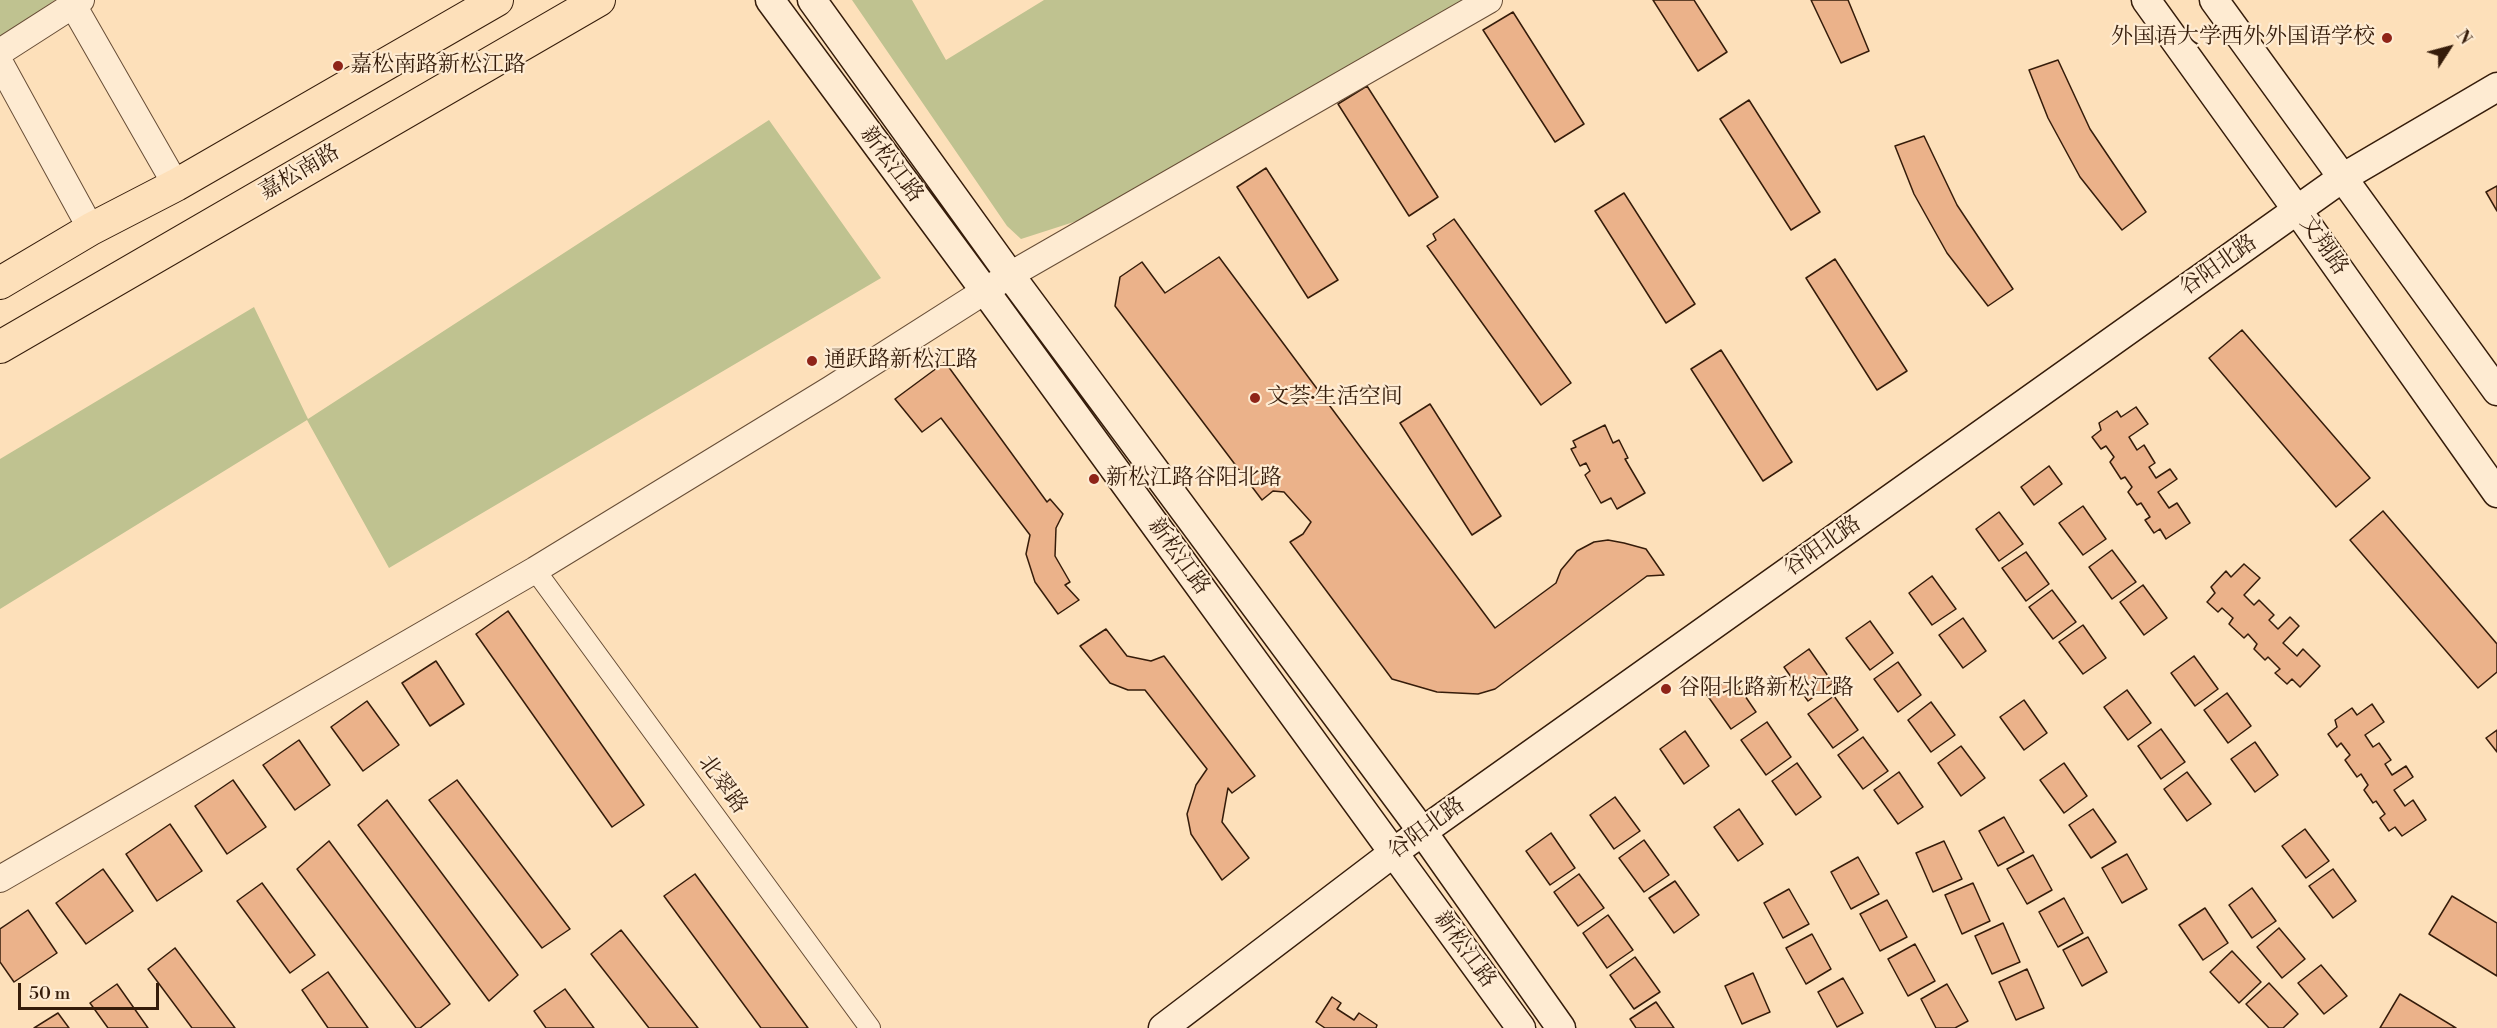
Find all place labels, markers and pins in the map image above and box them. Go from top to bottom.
place label: 外国语大学西外外国语学校 [2111,25,2375,51]
marker: 外国语大学西外外国语学校 [2380,31,2394,45]
place label: 嘉松南路新松江路 [350,53,526,79]
marker: 嘉松南路新松江路 [331,59,345,73]
place label: 通跃路新松江路 [824,348,978,374]
marker: 通跃路新松江路 [805,354,819,368]
place label: 文荟·生活空间 [1267,385,1403,411]
marker: 文荟·生活空间 [1248,391,1262,405]
place label: 新松江路谷阳北路 [1106,466,1282,492]
marker: 新松江路谷阳北路 [1087,472,1101,486]
place label: 谷阳北路新松江路 [1678,676,1854,702]
marker: 谷阳北路新松江路 [1659,682,1673,696]

